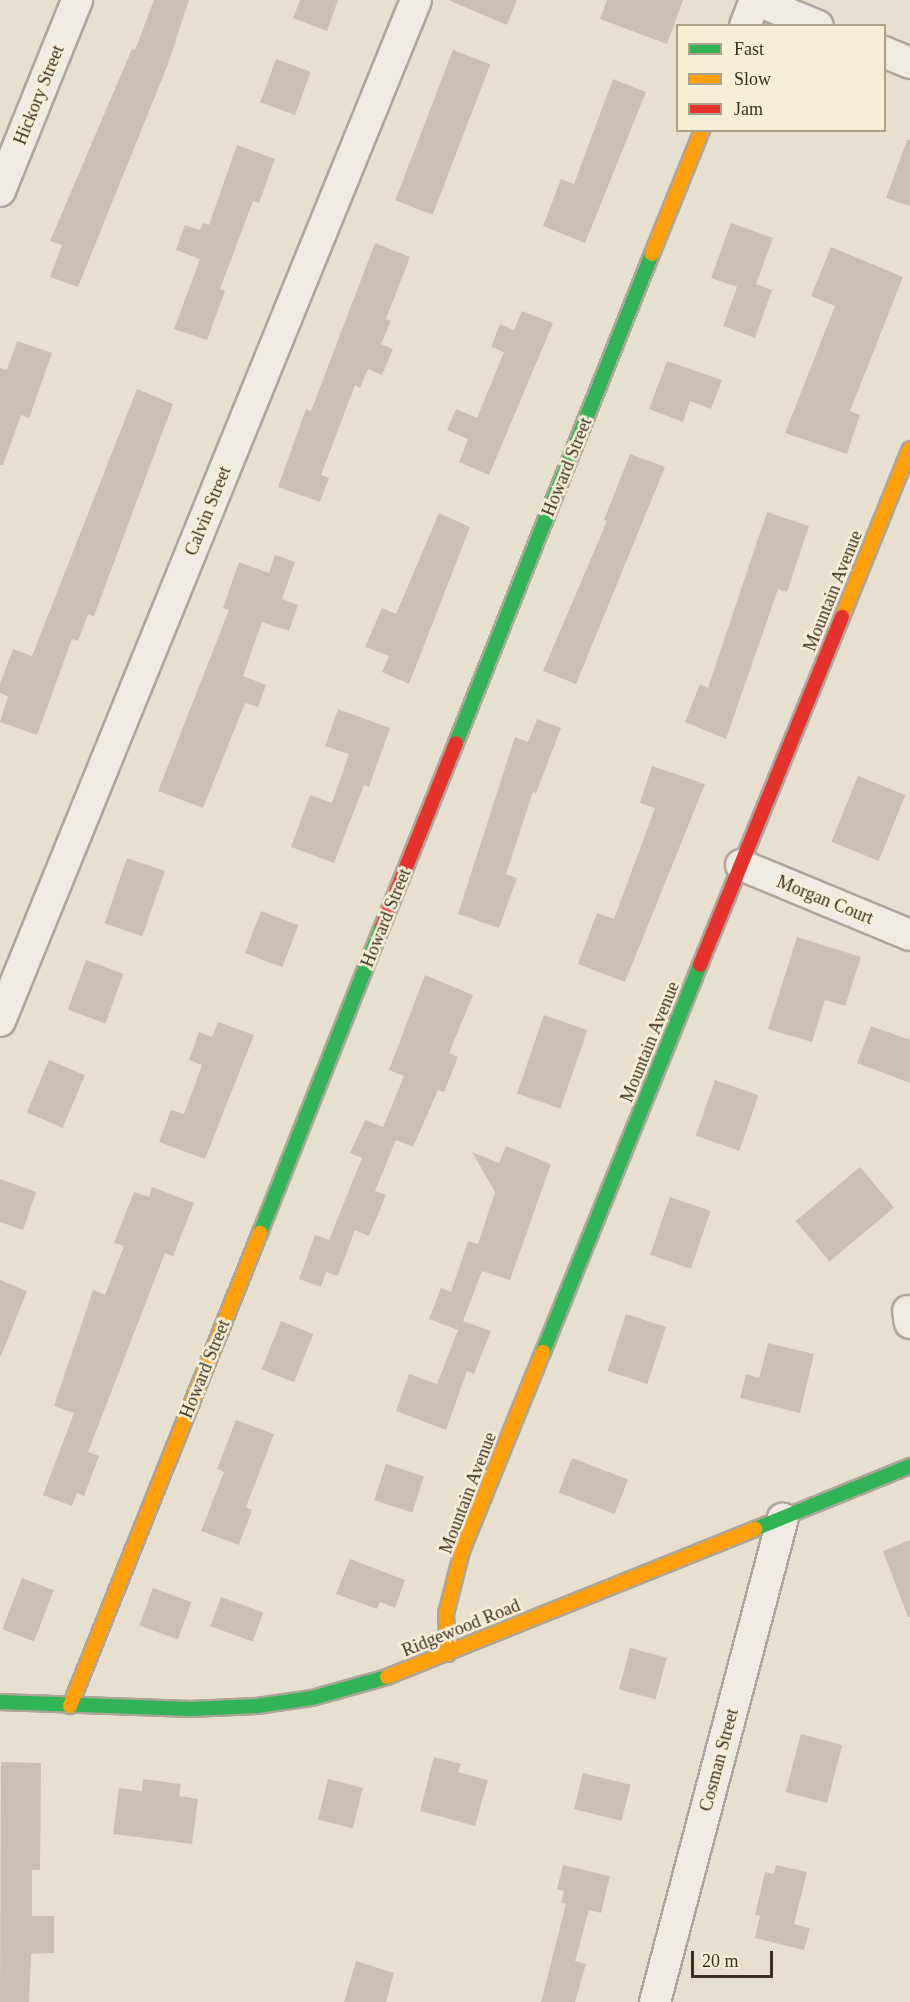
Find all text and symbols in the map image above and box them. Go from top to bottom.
legend [676,24,886,132]
text: Fast [734,39,764,59]
street label: Hickory Street [9,42,69,148]
text: Slow [734,69,771,89]
text: Jam [734,99,763,119]
street label: Howard Street [537,415,597,519]
street label: Calvin Street [180,463,236,559]
street label: Mountain Avenue [799,527,867,655]
street label: Howard Street [356,866,416,970]
street label: Morgan Court [774,871,876,929]
street label: Mountain Avenue [616,978,684,1106]
street label: Howard Street [175,1317,235,1421]
street label: Mountain Avenue [435,1429,501,1557]
street label: Ridgewood Road [399,1594,523,1662]
street label: Cosman Street [695,1706,743,1814]
scale bar [694,1939,776,1977]
text: 20 m [702,1951,739,1971]

